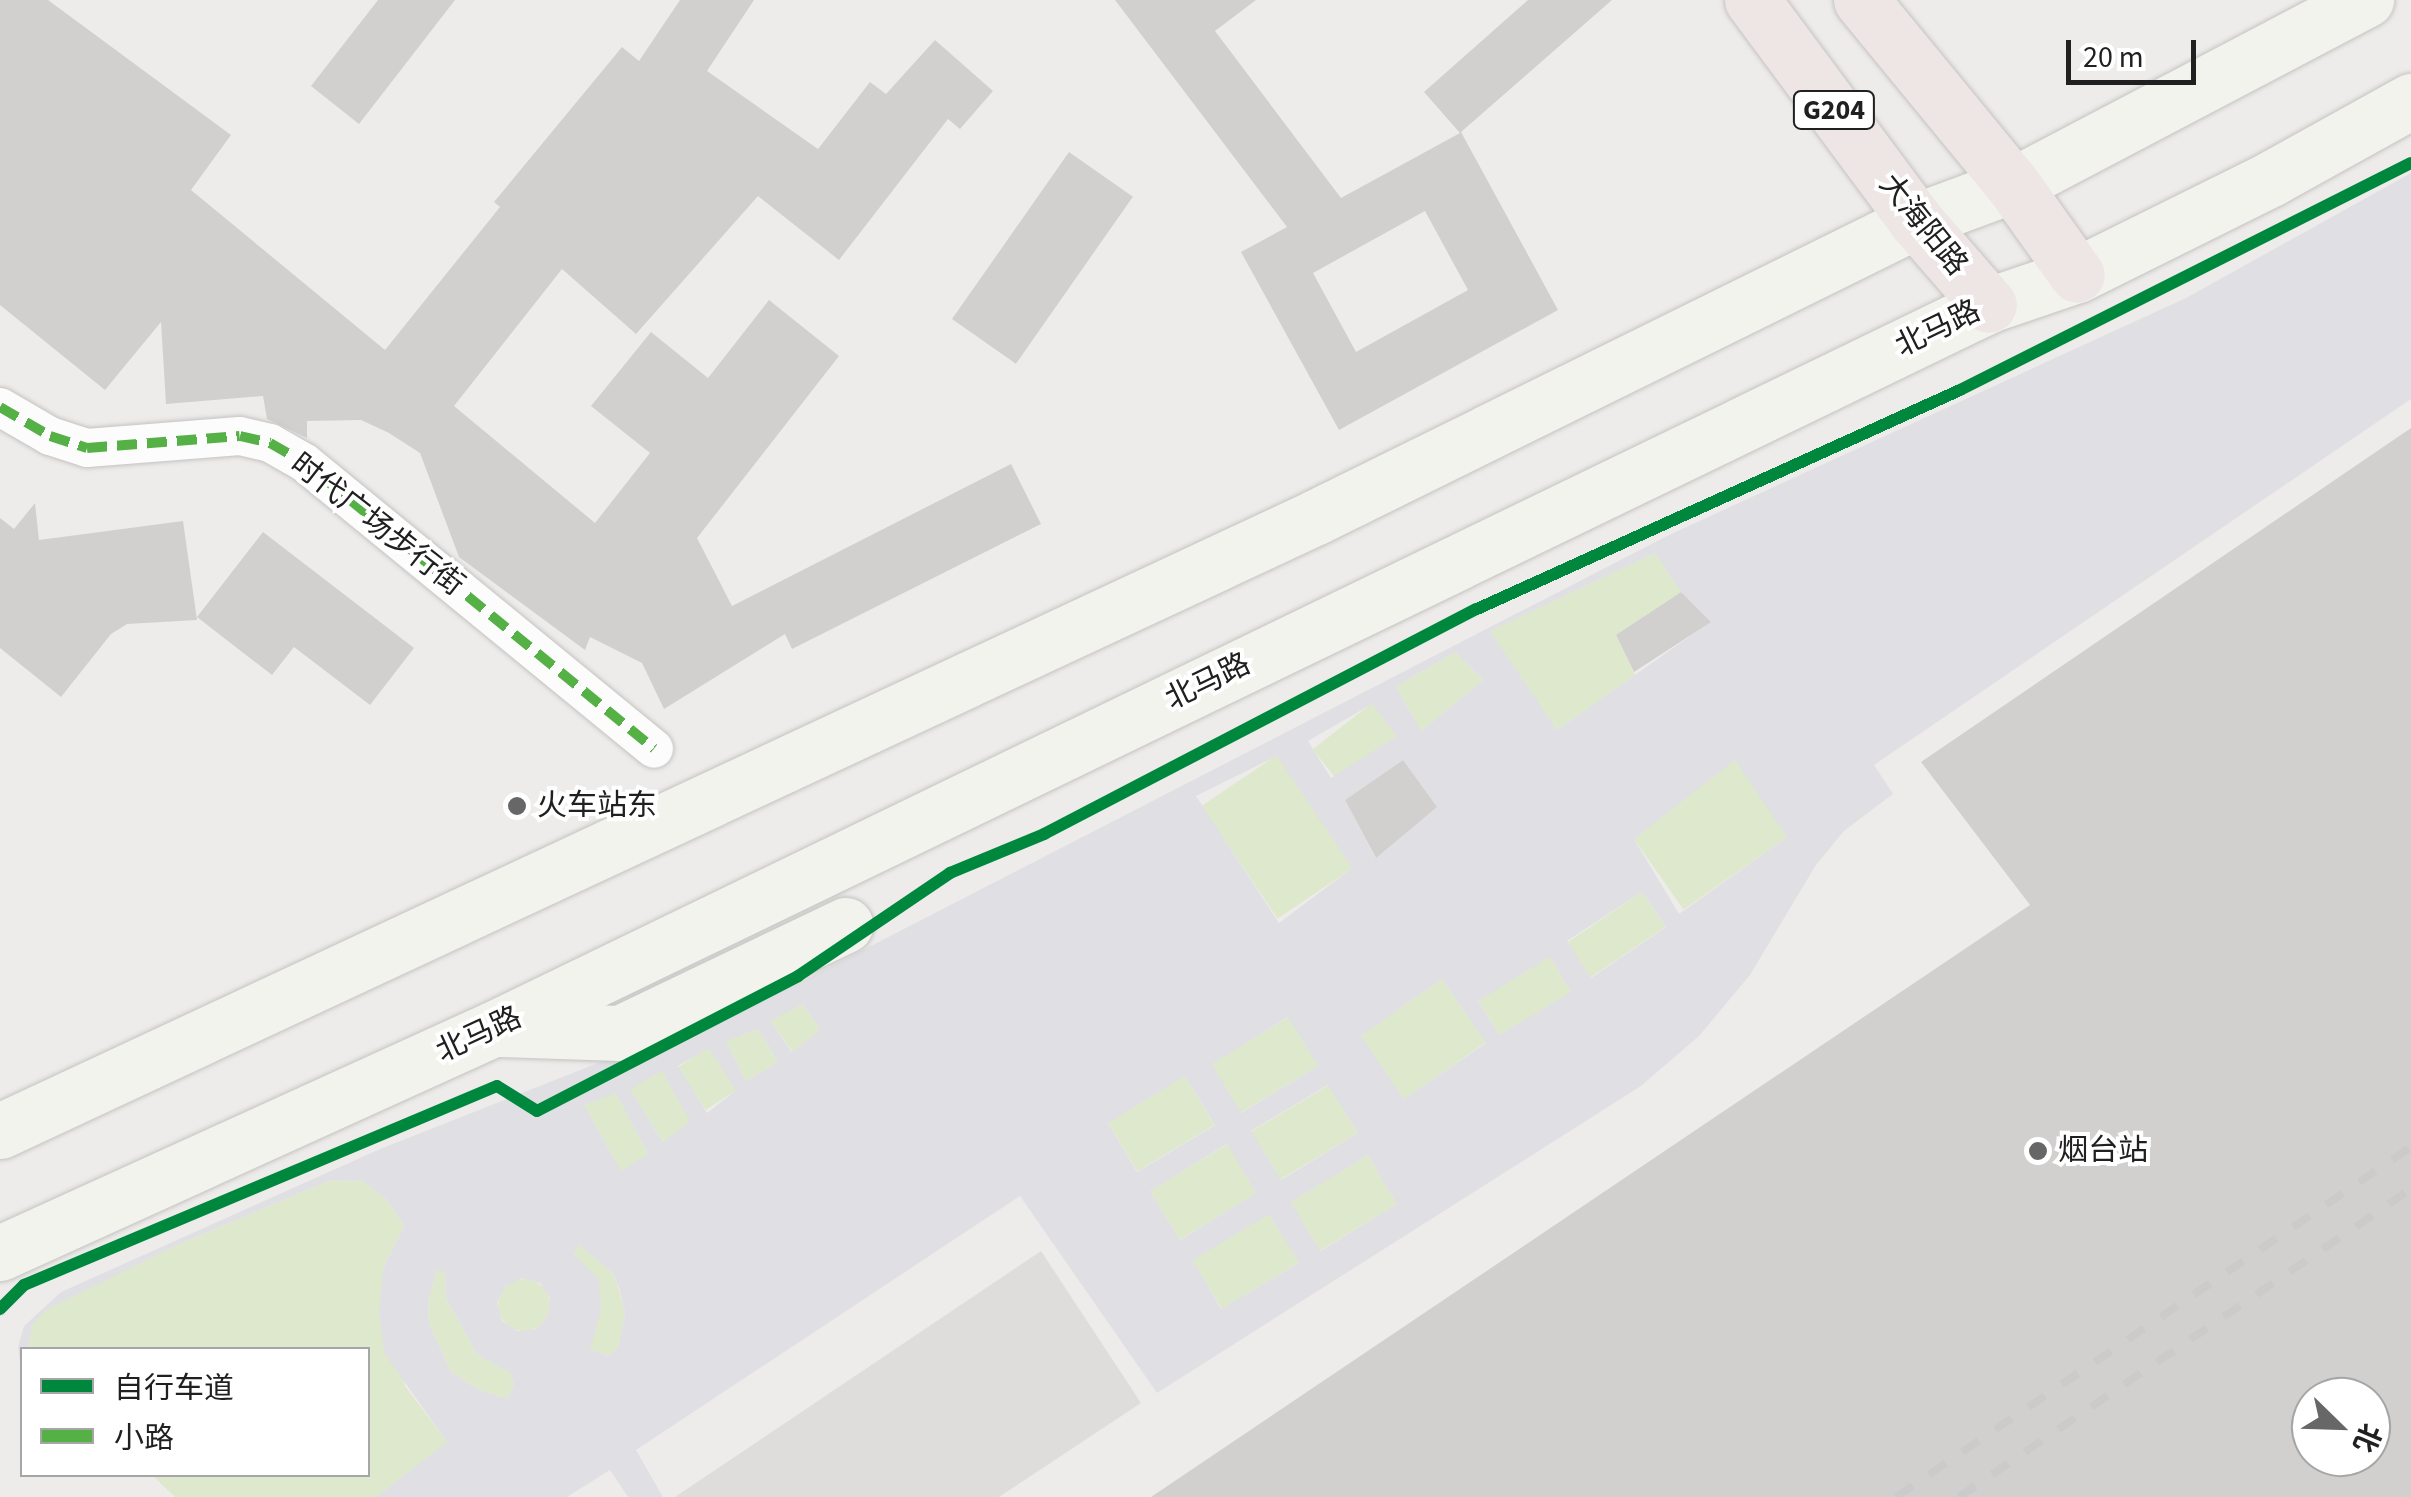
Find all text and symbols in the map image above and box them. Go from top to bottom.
scale bar [2071,20,2201,82]
text: 20 m [2083,36,2144,79]
road number: G204 [1792,87,1876,133]
street label: 大海阳路 [1871,167,1975,283]
street label: 北马路 [1890,293,1986,365]
street label: 时代广场步行街 [283,446,471,604]
street label: 北马路 [1160,646,1256,718]
place label: 火车站东 [537,788,657,824]
marker: 火车站东 [506,795,528,817]
street label: 北马路 [431,1000,527,1070]
place label: 烟台站 [2058,1133,2148,1169]
marker: 烟台站 [2027,1140,2049,1162]
legend [20,1347,370,1477]
text: 自行车道 [114,1367,234,1410]
north arrow [2291,1377,2391,1477]
text: 小路 [114,1417,174,1460]
text: 北 [2343,1417,2391,1459]

